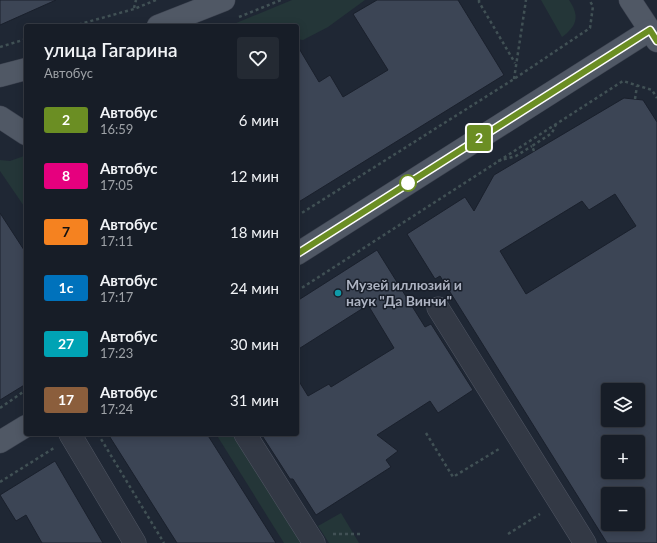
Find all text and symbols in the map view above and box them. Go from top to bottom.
button: heart [237,37,279,79]
text: улица Гагарина [44,38,178,61]
text: Автобус [44,65,93,81]
text: Автобус [100,103,157,121]
text: 2 [62,111,70,128]
text: 6 мин [239,111,279,129]
text: 16:59 [100,121,133,137]
line badge: 2 [466,125,492,151]
text: 2 [475,129,483,146]
text: Автобус [100,159,157,177]
text: 8 [62,167,70,184]
text: 12 мин [230,167,279,185]
unlabelled marker [399,174,417,192]
text: 17:05 [100,177,133,193]
text: Автобус [100,215,157,233]
text: 7 [62,223,70,240]
text: 18 мин [230,223,279,241]
text: 17:11 [100,233,133,249]
text: Автобус [100,271,157,289]
place label: Музей иллюзий и наук "Да Винчи" [346,276,462,309]
text: 1с [59,279,73,296]
text: 24 мин [230,279,279,297]
marker: Музей иллюзий и наук "Да Винчи" [333,288,343,298]
text: 17:17 [100,289,133,305]
text: Автобус [100,327,157,345]
text: 27 [58,335,74,352]
text: 30 мин [230,335,279,353]
text: 17:23 [100,345,133,361]
text: Автобус [100,383,157,401]
map controls [601,383,645,531]
button: layers [601,383,645,427]
text: 17 [58,391,74,408]
text: 31 мин [230,391,279,409]
text: 17:24 [100,401,133,417]
button: + [601,435,645,479]
button: − [601,487,645,531]

